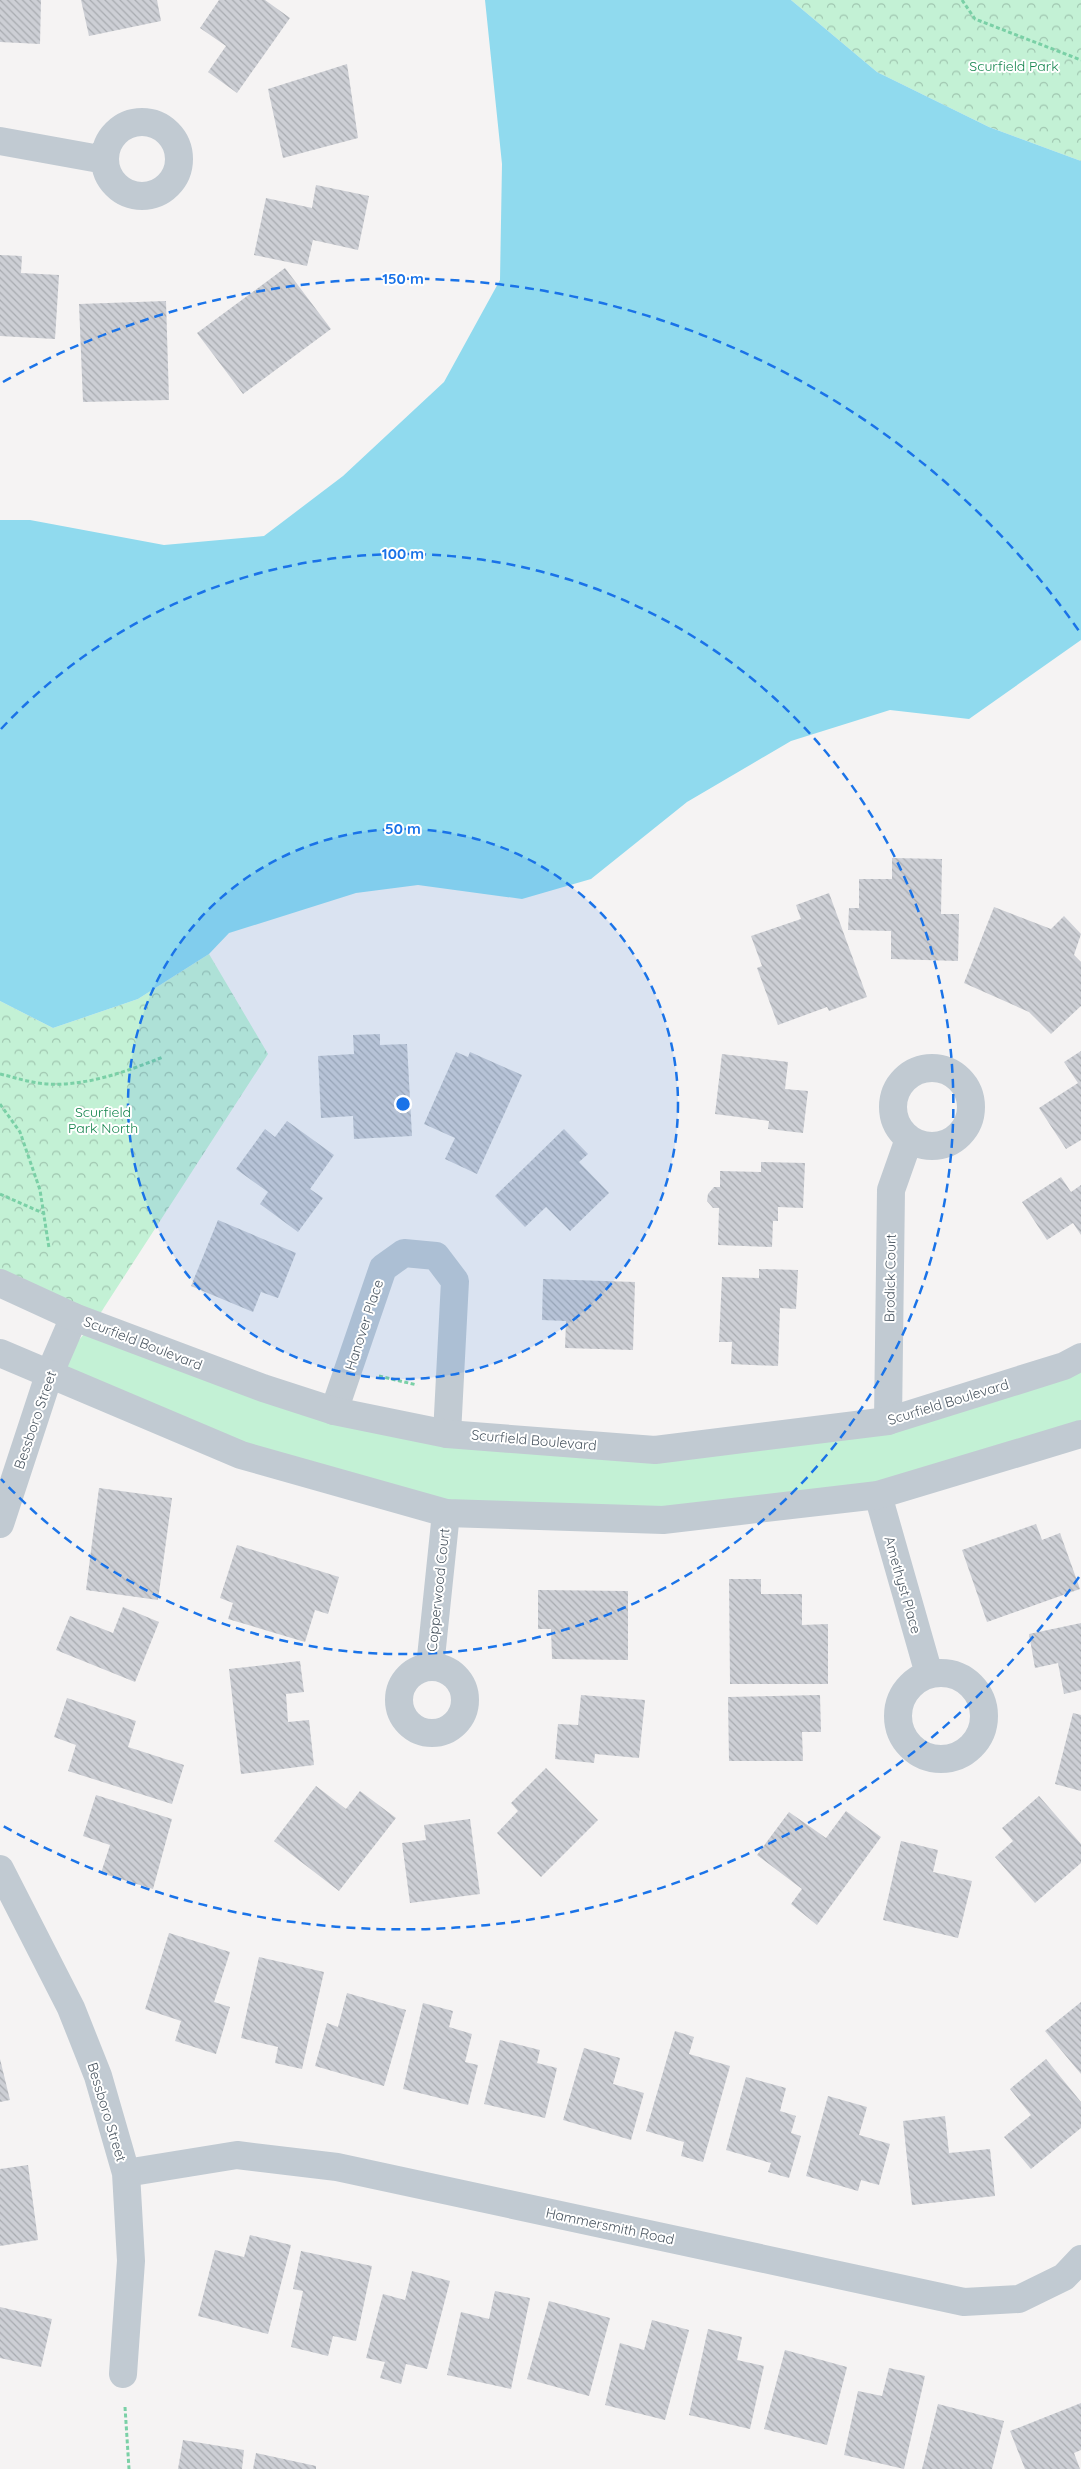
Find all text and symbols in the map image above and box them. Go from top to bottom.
park label: Scurfield Park [969,57,1059,75]
text: 150 m [382,269,424,288]
text: 100 m [382,544,424,563]
text: 50 m [385,819,421,838]
centre of rings [394,1095,412,1113]
park label: Scurfield Park North [68,1103,138,1137]
street label: Brodick Court [880,1233,900,1322]
street label: Hanover Place [341,1277,387,1373]
street label: Scurfield Boulevard [81,1312,205,1374]
street label: Bessboro Street [10,1368,60,1471]
street label: Scurfield Boulevard [885,1375,1011,1429]
street label: Scurfield Boulevard [471,1426,597,1454]
street label: Copperwood Court [423,1527,453,1653]
street label: Amethyst Place [880,1534,926,1636]
street label: Bessboro Street [83,2060,131,2164]
street label: Hammersmith Road [544,2204,676,2248]

